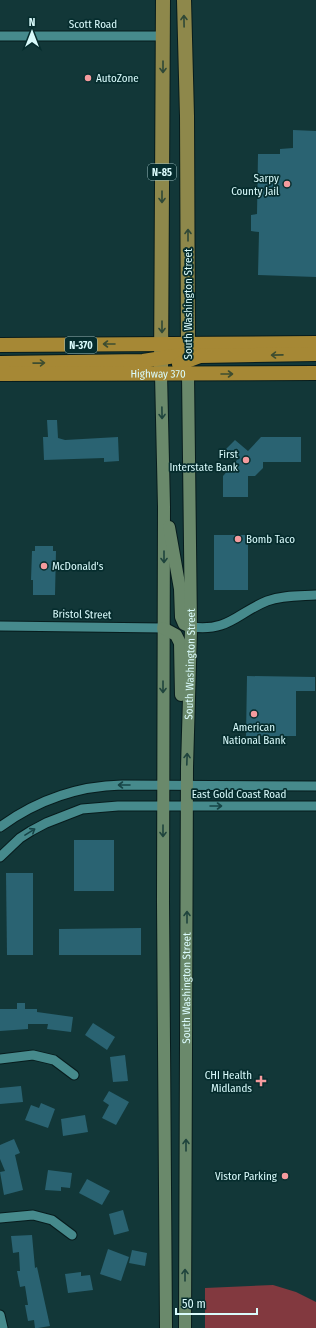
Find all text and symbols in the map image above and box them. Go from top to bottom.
north arrow [12,12,52,52]
one-way arrow [180,15,188,28]
text: N [29,16,35,29]
street label: Scott Road [69,18,117,31]
one-way arrow [159,60,167,73]
place label: AutoZone [96,72,139,85]
marker: AutoZone [83,73,93,83]
road number: N-85 [148,164,176,180]
place label: Sarpy County Jail [231,172,279,198]
marker: Sarpy County Jail [282,179,292,189]
one-way arrow [158,190,166,203]
one-way arrow [184,229,192,242]
street label: South Washington Street [182,248,195,360]
one-way arrow [158,320,166,333]
road number: N-370 [65,337,97,353]
one-way arrow [103,340,116,348]
one-way arrow [271,351,284,359]
one-way arrow [32,359,45,367]
street label: Highway 370 [130,367,186,381]
one-way arrow [220,370,233,377]
one-way arrow [158,406,166,419]
place label: First Interstate Bank [169,448,239,474]
marker: First Interstate Bank [241,455,251,465]
place label: Bomb Taco [246,533,295,546]
marker: Bomb Taco [233,534,243,544]
one-way arrow [160,550,167,563]
place label: McDonald's [52,560,104,573]
marker: McDonald's [39,561,49,571]
street label: Bristol Street [52,607,112,622]
street label: South Washington Street [182,608,198,720]
one-way arrow [159,680,167,693]
marker: American National Bank [249,709,259,719]
place label: American National Bank [222,721,286,747]
one-way arrow [184,753,191,766]
one-way arrow [118,781,131,789]
street label: East Gold Coast Road [192,788,286,801]
one-way arrow [209,802,222,810]
one-way arrow [159,824,167,837]
one-way arrow [24,828,36,836]
one-way arrow [183,911,191,924]
street label: South Washington Street [180,932,193,1044]
place label: CHI Health Midlands [205,1069,252,1095]
marker: CHI Health Midlands [255,1075,267,1087]
one-way arrow [182,1139,190,1152]
place label: Vistor Parking [215,1170,278,1183]
marker: Vistor Parking [280,1171,290,1181]
one-way arrow [181,1269,189,1282]
scale bar [176,1290,257,1316]
text: 50 m [182,1297,206,1311]

